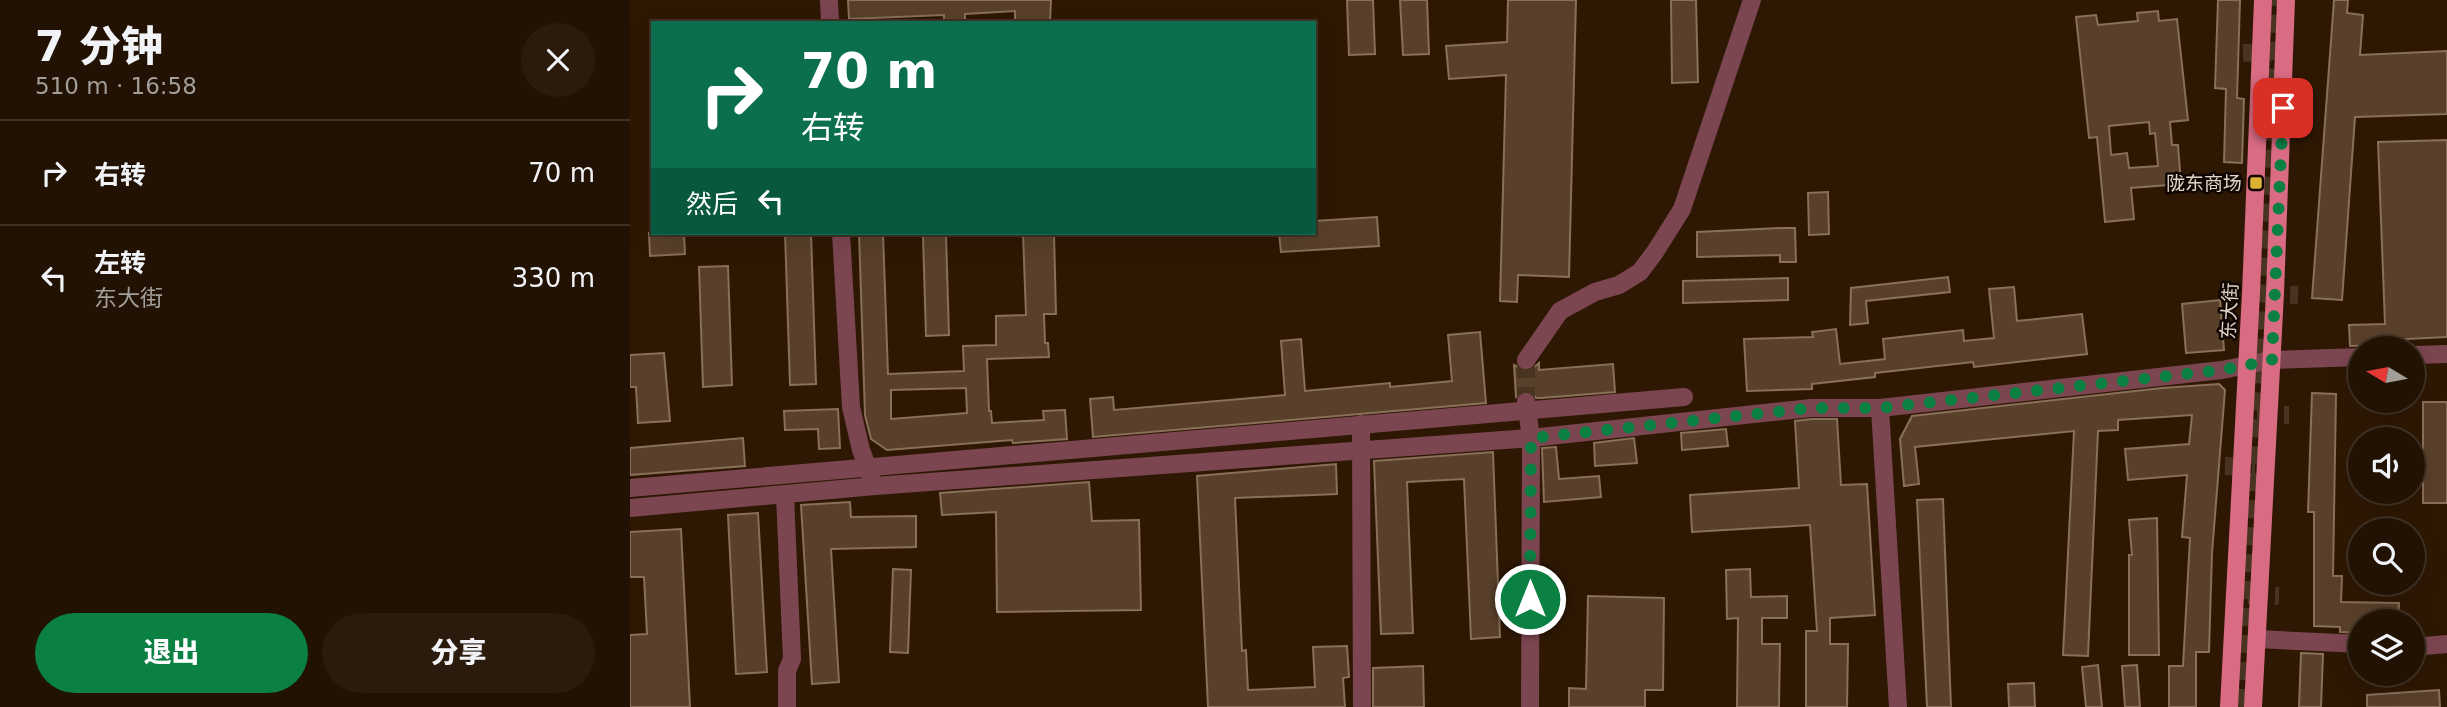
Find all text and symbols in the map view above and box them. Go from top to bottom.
text: 7 分钟 [35,22,163,71]
button: close [521,23,595,97]
text: 70 m [801,43,937,100]
icon: right [686,49,777,140]
text: 510 m · 16:58 [35,73,197,99]
pin [2253,78,2313,138]
icon: arrive [2264,89,2302,127]
text: 右转 [801,109,865,147]
icon: right [35,154,73,192]
text: 70 m [528,158,595,188]
text: 右转 [94,160,146,190]
place label: 陇东商场 [2166,172,2242,194]
marker: 陇东商场 [2248,175,2264,191]
icon: left [752,182,790,220]
text: 然后 [686,189,738,219]
text: 左转 [94,248,146,278]
icon: left [35,259,73,297]
text: 330 m [512,263,595,293]
street label: 东大街 [2217,282,2241,340]
text: 东大街 [94,285,163,311]
north arrow [2348,336,2426,413]
map controls [2348,336,2425,686]
button: sound [2348,427,2425,504]
button: search [2348,518,2425,595]
position arrow [1493,562,1567,636]
button: layers [2348,609,2425,686]
button: 退出 [35,613,308,693]
button: 分享 [322,613,595,693]

